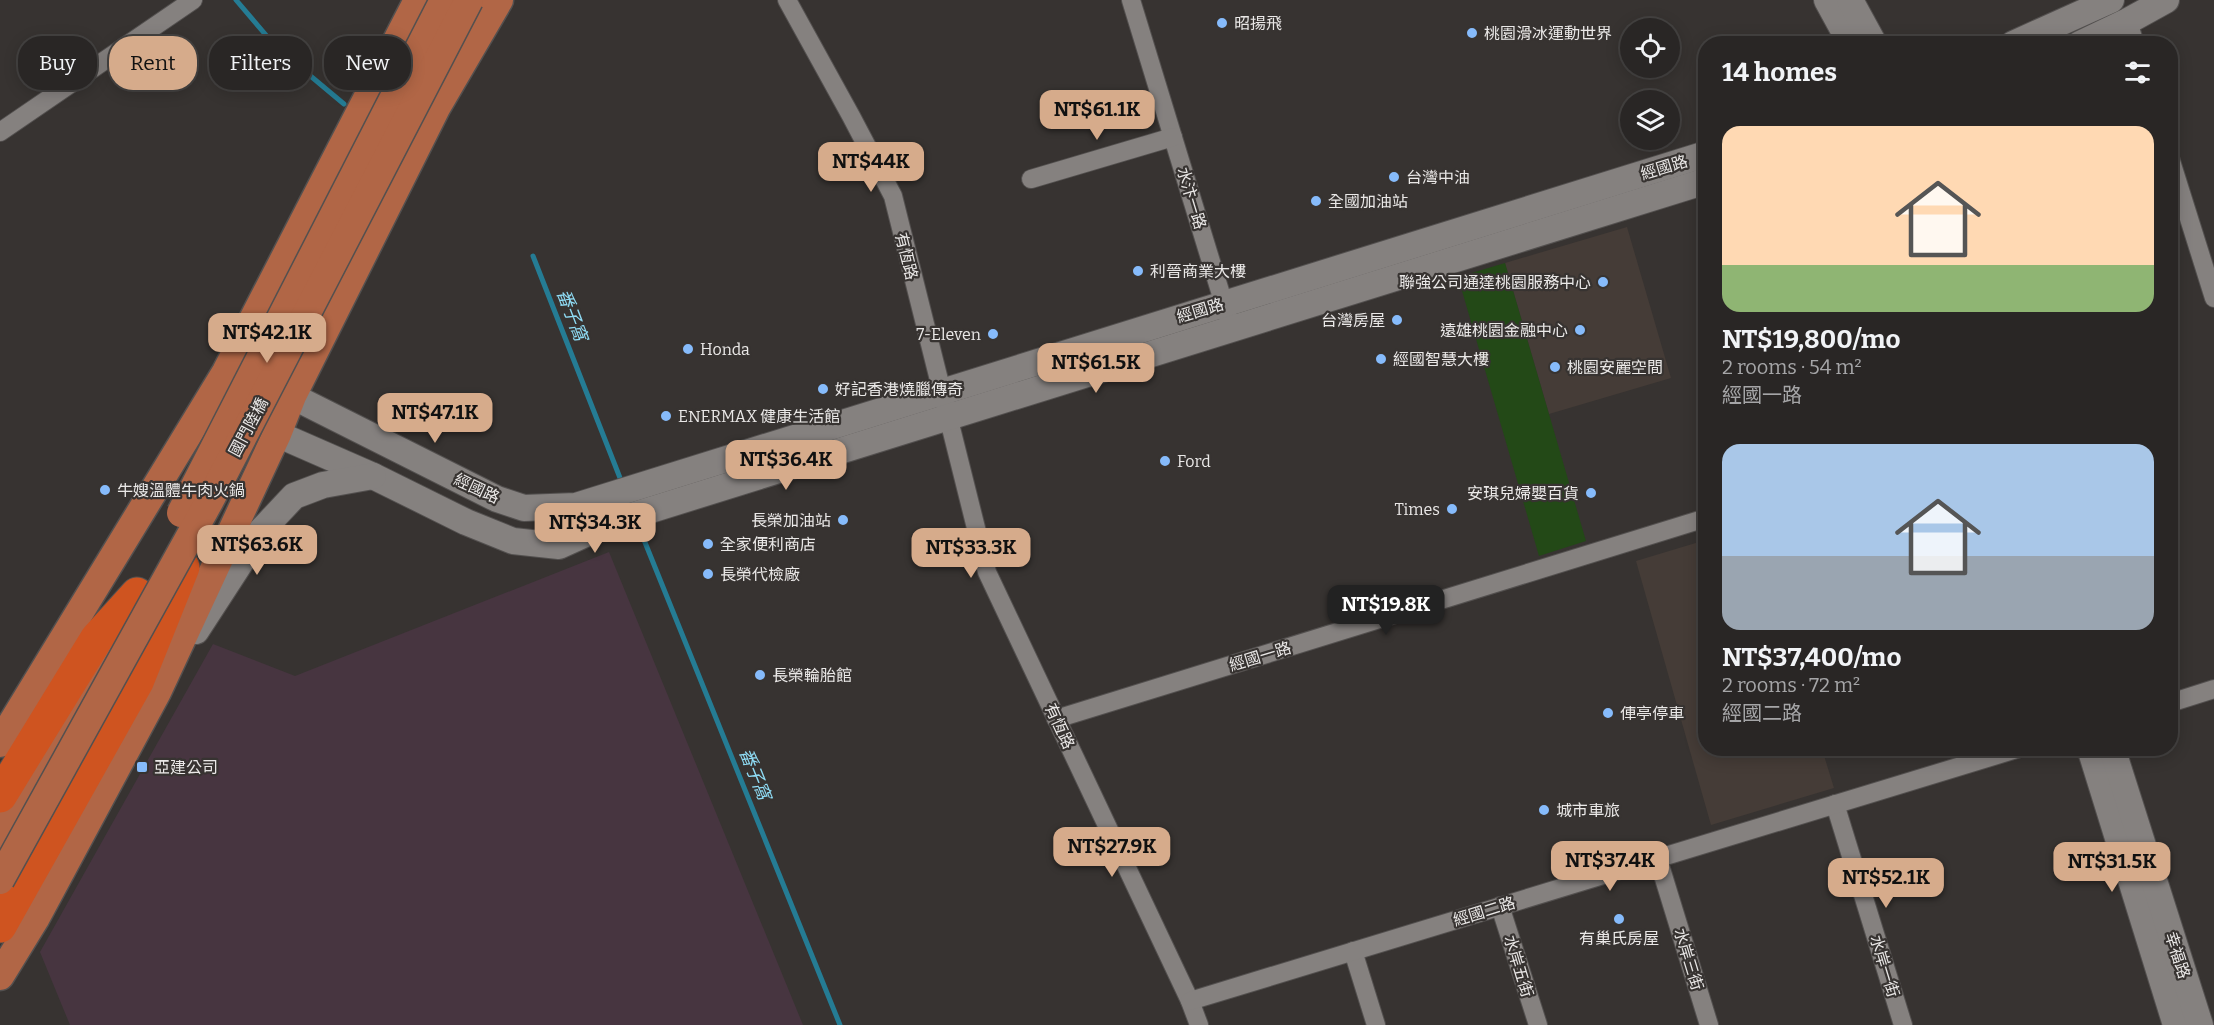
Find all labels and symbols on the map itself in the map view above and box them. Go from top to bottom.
place label: 昭揚飛 [1234,14,1282,33]
marker: 昭揚飛 [1215,16,1229,30]
place label: 桃園滑冰運動世界 [1484,24,1612,43]
marker: 桃園滑冰運動世界 [1465,26,1479,40]
pin: NT$61.1K [1035,90,1159,141]
pin: NT$44K [822,142,920,193]
street label: 經國路 [1638,151,1690,184]
street label: 水汴一路 [1173,165,1210,232]
place label: 台灣中油 [1406,168,1470,187]
marker: 台灣中油 [1387,170,1401,184]
place label: 全國加油站 [1328,192,1408,211]
marker: 全國加油站 [1309,194,1323,208]
street label: 有恆路 [891,231,922,282]
place label: 利晉商業大樓 [1150,262,1246,281]
marker: 利晉商業大樓 [1131,264,1145,278]
place label: 聯強公司通達桃園服務中心 [1399,273,1591,292]
marker: 聯強公司通達桃園服務中心 [1596,275,1610,289]
water label: 番子窩 [552,286,593,347]
street label: 經國路 [1174,294,1226,327]
place label: 台灣房屋 [1321,311,1385,330]
pin: NT$42.1K [205,313,329,364]
marker: 台灣房屋 [1390,313,1404,327]
place label: 遠雄桃園金融中心 [1440,321,1568,340]
marker: 遠雄桃園金融中心 [1573,323,1587,337]
place label: 7-Eleven [916,325,981,344]
marker: 7-Eleven [986,327,1000,341]
place label: Honda [700,340,750,359]
marker: Honda [681,342,695,356]
pin: NT$61.5K [1034,343,1158,394]
place label: 經國智慧大樓 [1393,350,1489,369]
marker: 經國智慧大樓 [1374,352,1388,366]
place label: 桃園安麗空間 [1567,358,1663,377]
marker: 桃園安麗空間 [1548,360,1562,374]
place label: 好記香港燒臘傳奇 [835,380,963,399]
marker: 好記香港燒臘傳奇 [816,382,830,396]
pin: NT$47.1K [373,393,497,444]
street label: 國門陸橋 [225,395,272,460]
place label: ENERMAX 健康生活館 [678,407,840,426]
marker: ENERMAX 健康生活館 [659,409,673,423]
pin: NT$36.4K [724,440,848,491]
place label: Ford [1177,452,1211,471]
marker: Ford [1158,454,1172,468]
street label: 經國路 [451,470,503,507]
place label: 牛嫂溫體牛肉火鍋 [117,481,245,500]
marker: 牛嫂溫體牛肉火鍋 [98,483,112,497]
place label: 安琪兒婦嬰百貨 [1467,484,1579,503]
marker: 安琪兒婦嬰百貨 [1584,486,1598,500]
place label: Times [1395,500,1440,519]
marker: Times [1445,502,1459,516]
pin: NT$34.3K [533,503,657,554]
place label: 長榮加油站 [751,511,831,530]
marker: 長榮加油站 [836,513,850,527]
pin: NT$63.6K [195,525,319,576]
pin: NT$33.3K [909,528,1033,579]
place label: 全家便利商店 [720,535,816,554]
marker: 全家便利商店 [701,537,715,551]
place label: 長榮代檢廠 [720,565,800,584]
marker: 長榮代檢廠 [701,567,715,581]
pin: NT$19.8K [1324,585,1448,636]
street label: 經國一路 [1227,638,1294,675]
place label: 長榮輪胎館 [772,666,852,685]
marker: 長榮輪胎館 [753,668,767,682]
street label: 有恆路 [1041,700,1078,752]
place label: 俥亭停車 [1620,704,1684,723]
marker: 俥亭停車 [1601,706,1615,720]
water label: 番子窩 [735,745,776,806]
place label: 亞建公司 [154,758,218,777]
marker: 亞建公司 [135,760,149,774]
place label: 城市車旅 [1556,801,1620,820]
marker: 城市車旅 [1537,803,1551,817]
pin: NT$27.9K [1050,827,1174,878]
pin: NT$37.4K [1548,841,1672,892]
pin: NT$31.5K [2050,842,2174,893]
pin: NT$52.1K [1824,858,1948,909]
street label: 經國二路 [1451,893,1518,930]
marker: 有巢氏房屋 [1612,912,1626,926]
street label: 水岸三街 [1670,926,1707,993]
place label: 有巢氏房屋 [1579,929,1659,948]
street label: 幸福路 [2161,929,2194,981]
street label: 水岸五街 [1500,933,1537,1000]
street label: 水岸一街 [1866,933,1903,1000]

